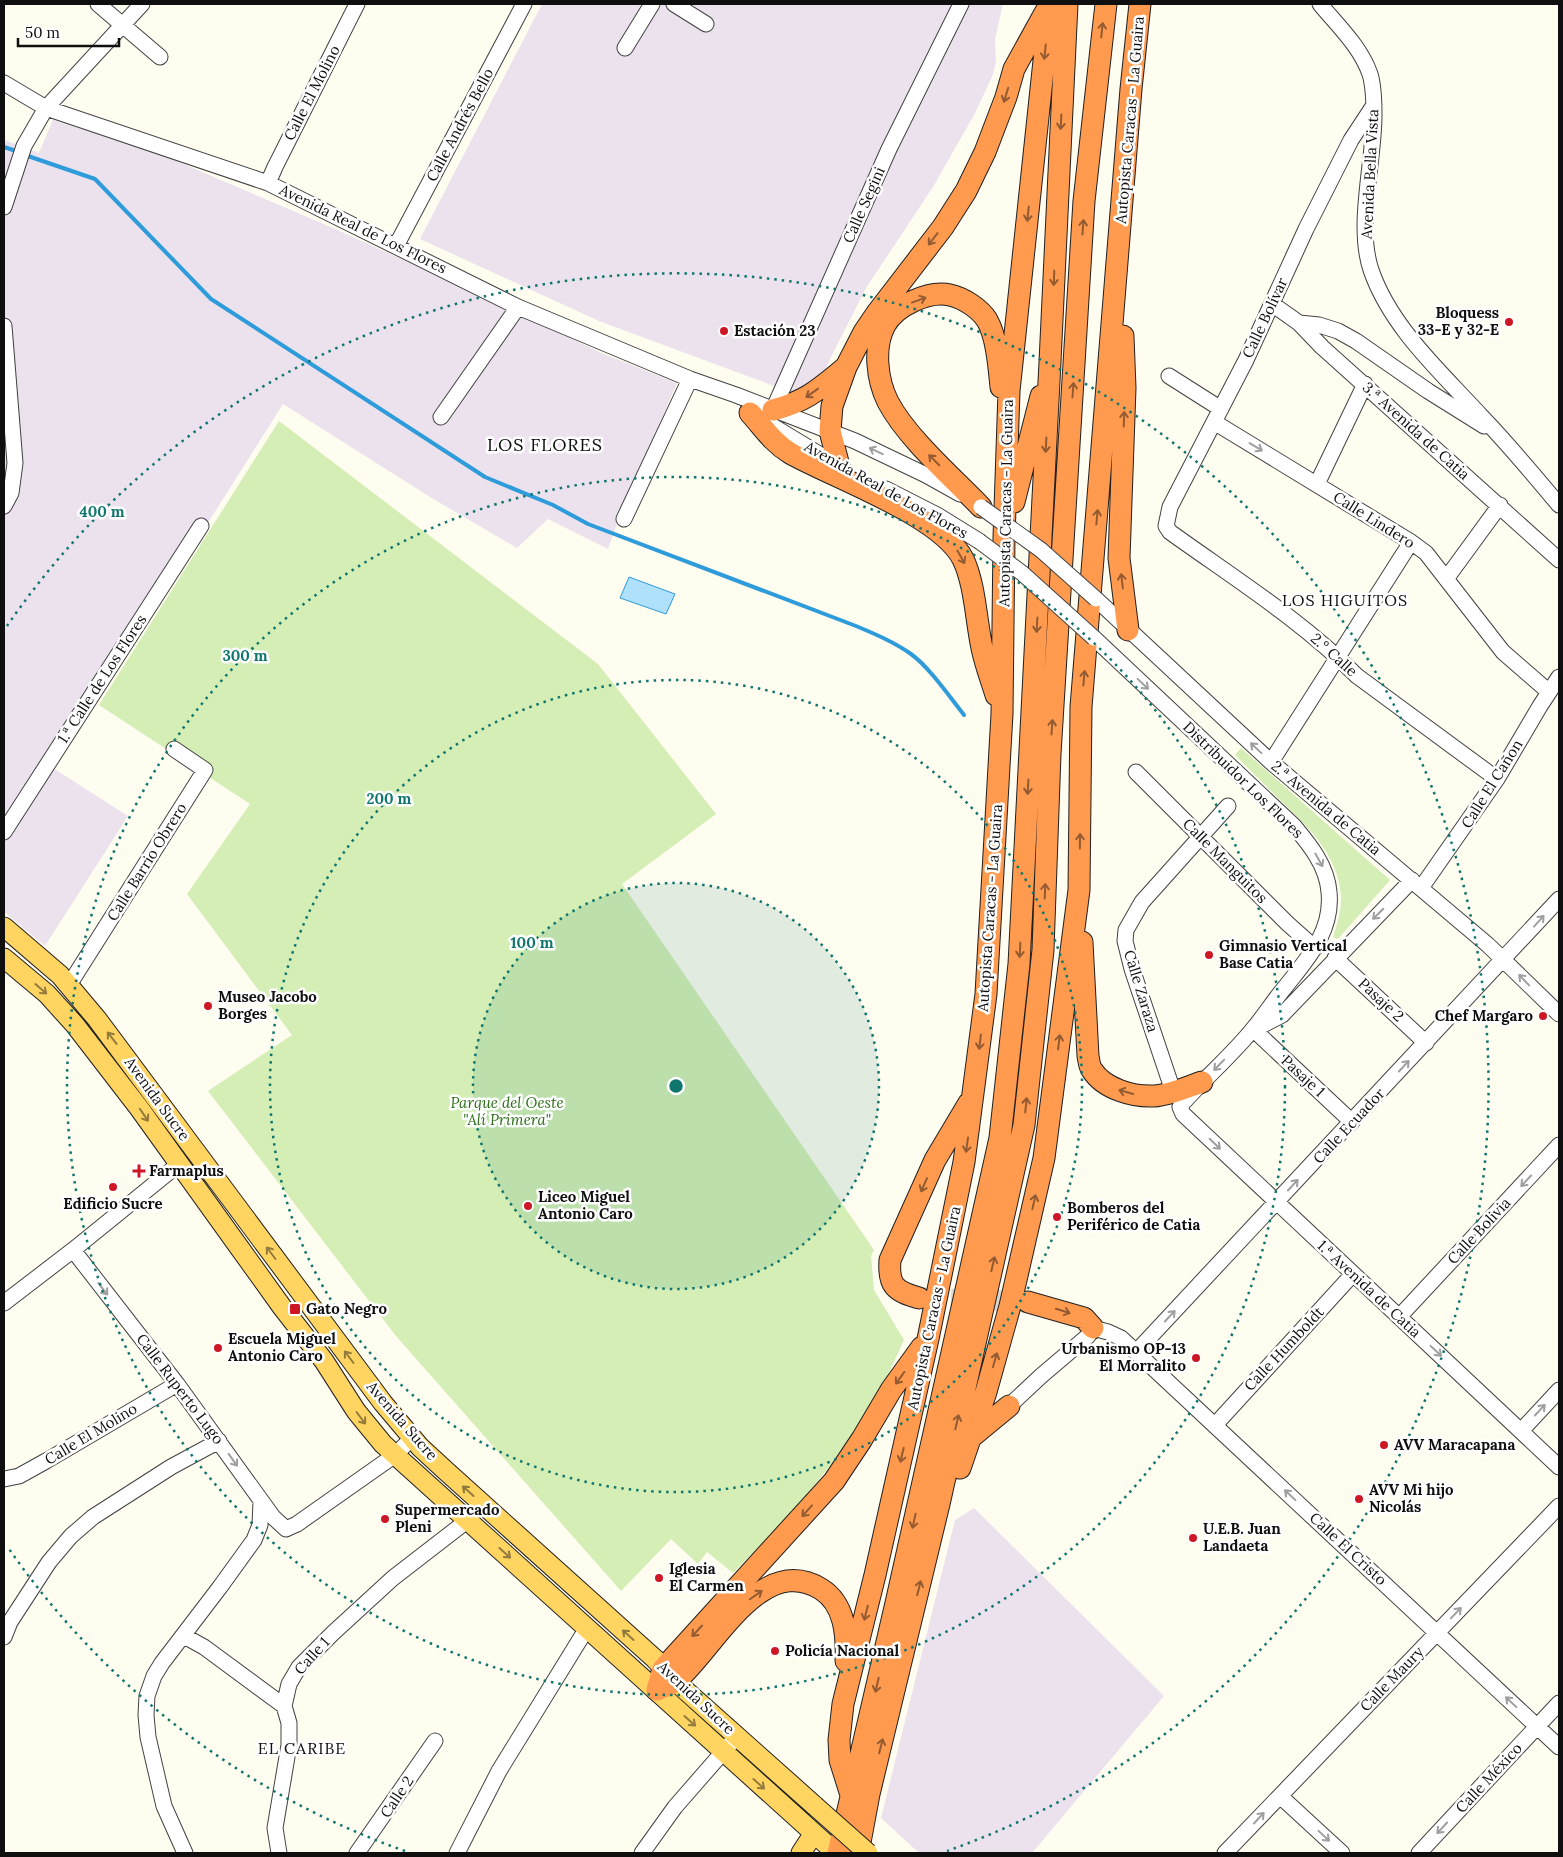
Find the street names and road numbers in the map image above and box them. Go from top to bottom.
street label: Autopista Caracas - La Guaira [1111,15,1148,225]
street label: Calle El Molino [279,42,344,144]
street label: Calle Andrés Bello [422,65,498,185]
street label: Avenida Bella Vista [1357,108,1382,241]
street label: Calle Segini [838,164,889,246]
street label: Avenida Real de Los Flores [276,179,450,277]
street label: Calle Bolívar [1238,274,1292,361]
street label: 3.ª Avenida de Catia [1359,377,1474,484]
street label: Autopista Caracas - La Guaira [994,399,1017,608]
street label: Avenida Real de Los Flores [800,436,971,542]
street label: Calle Lindero [1330,487,1419,552]
street label: 1.ª Calle de Los Flores [53,611,150,747]
street label: 2.° Calle [1307,629,1362,681]
street label: Distribuidor Los Flores [1179,717,1307,842]
street label: Calle El Cañon [1457,736,1526,832]
street label: 2.ª Avenida de Catia [1268,756,1385,859]
street label: Calle Barrio Obrero [103,799,191,924]
street label: Autopista Caracas - La Guaira [973,803,1006,1013]
street label: Calle Manguitos [1179,814,1272,907]
street label: Calle Zaraza [1120,947,1163,1034]
street label: Pasaje 2 [1355,974,1408,1025]
street label: Pasaje 1 [1278,1051,1329,1101]
street label: Avenida Sucre [120,1052,194,1144]
street label: Calle Ecuador [1309,1083,1389,1168]
street label: Calle Bolivia [1443,1193,1515,1268]
street label: Autopista Caracas - La Guaira [902,1204,964,1413]
street label: 1.ª Avenida de Catia [1314,1236,1425,1342]
street label: Calle Humboldt [1240,1302,1328,1395]
street label: Calle Ruperto Lugo [133,1330,228,1448]
street label: Avenida Sucre [362,1376,442,1464]
street label: Calle El Molino [41,1398,141,1469]
street label: Calle El Cristo [1306,1508,1391,1589]
street label: Calle 1 [290,1633,333,1678]
street label: Calle Maury [1356,1642,1428,1715]
street label: Avenida Sucre [653,1656,739,1738]
street label: Calle México [1451,1738,1526,1817]
street label: Calle 2 [376,1772,417,1821]

